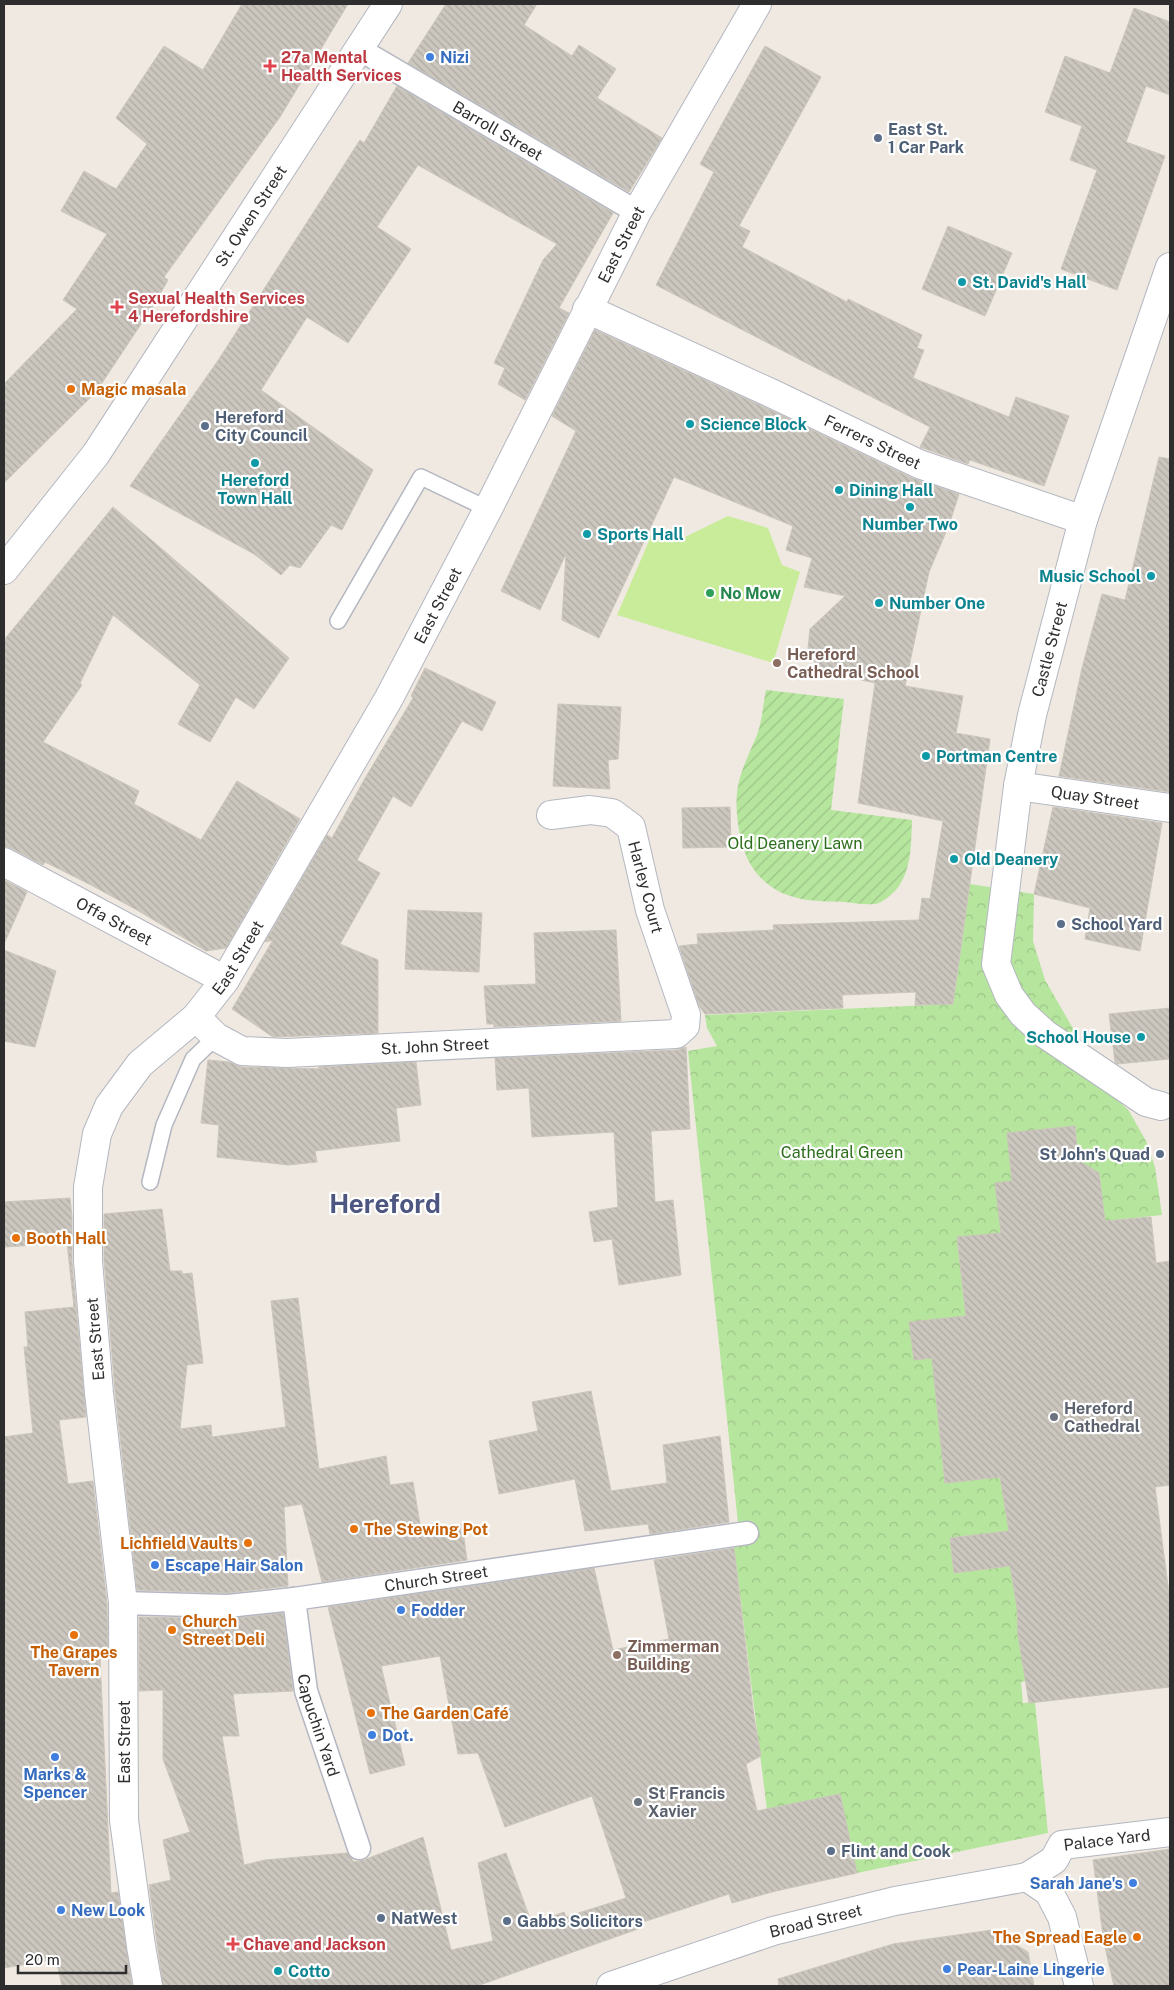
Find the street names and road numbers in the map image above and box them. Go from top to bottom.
street label: Barroll Street [449,97,546,165]
street label: St. Owen Street [211,162,291,270]
street label: East Street [594,203,649,286]
street label: Ferrers Street [821,411,924,473]
street label: East Street [410,564,466,647]
street label: Castle Street [1028,600,1071,699]
street label: Quay Street [1050,782,1141,813]
street label: Harley Court [624,839,667,935]
street label: Offa Street [73,893,155,949]
street label: East Street [208,917,268,999]
street label: St. John Street [380,1034,490,1058]
street label: East Street [82,1297,109,1381]
street label: Church Street [383,1562,489,1596]
street label: Capuchin Yard [294,1673,343,1779]
street label: East Street [115,1700,134,1784]
street label: Palace Yard [1062,1825,1151,1855]
street label: Broad Street [767,1900,864,1942]

